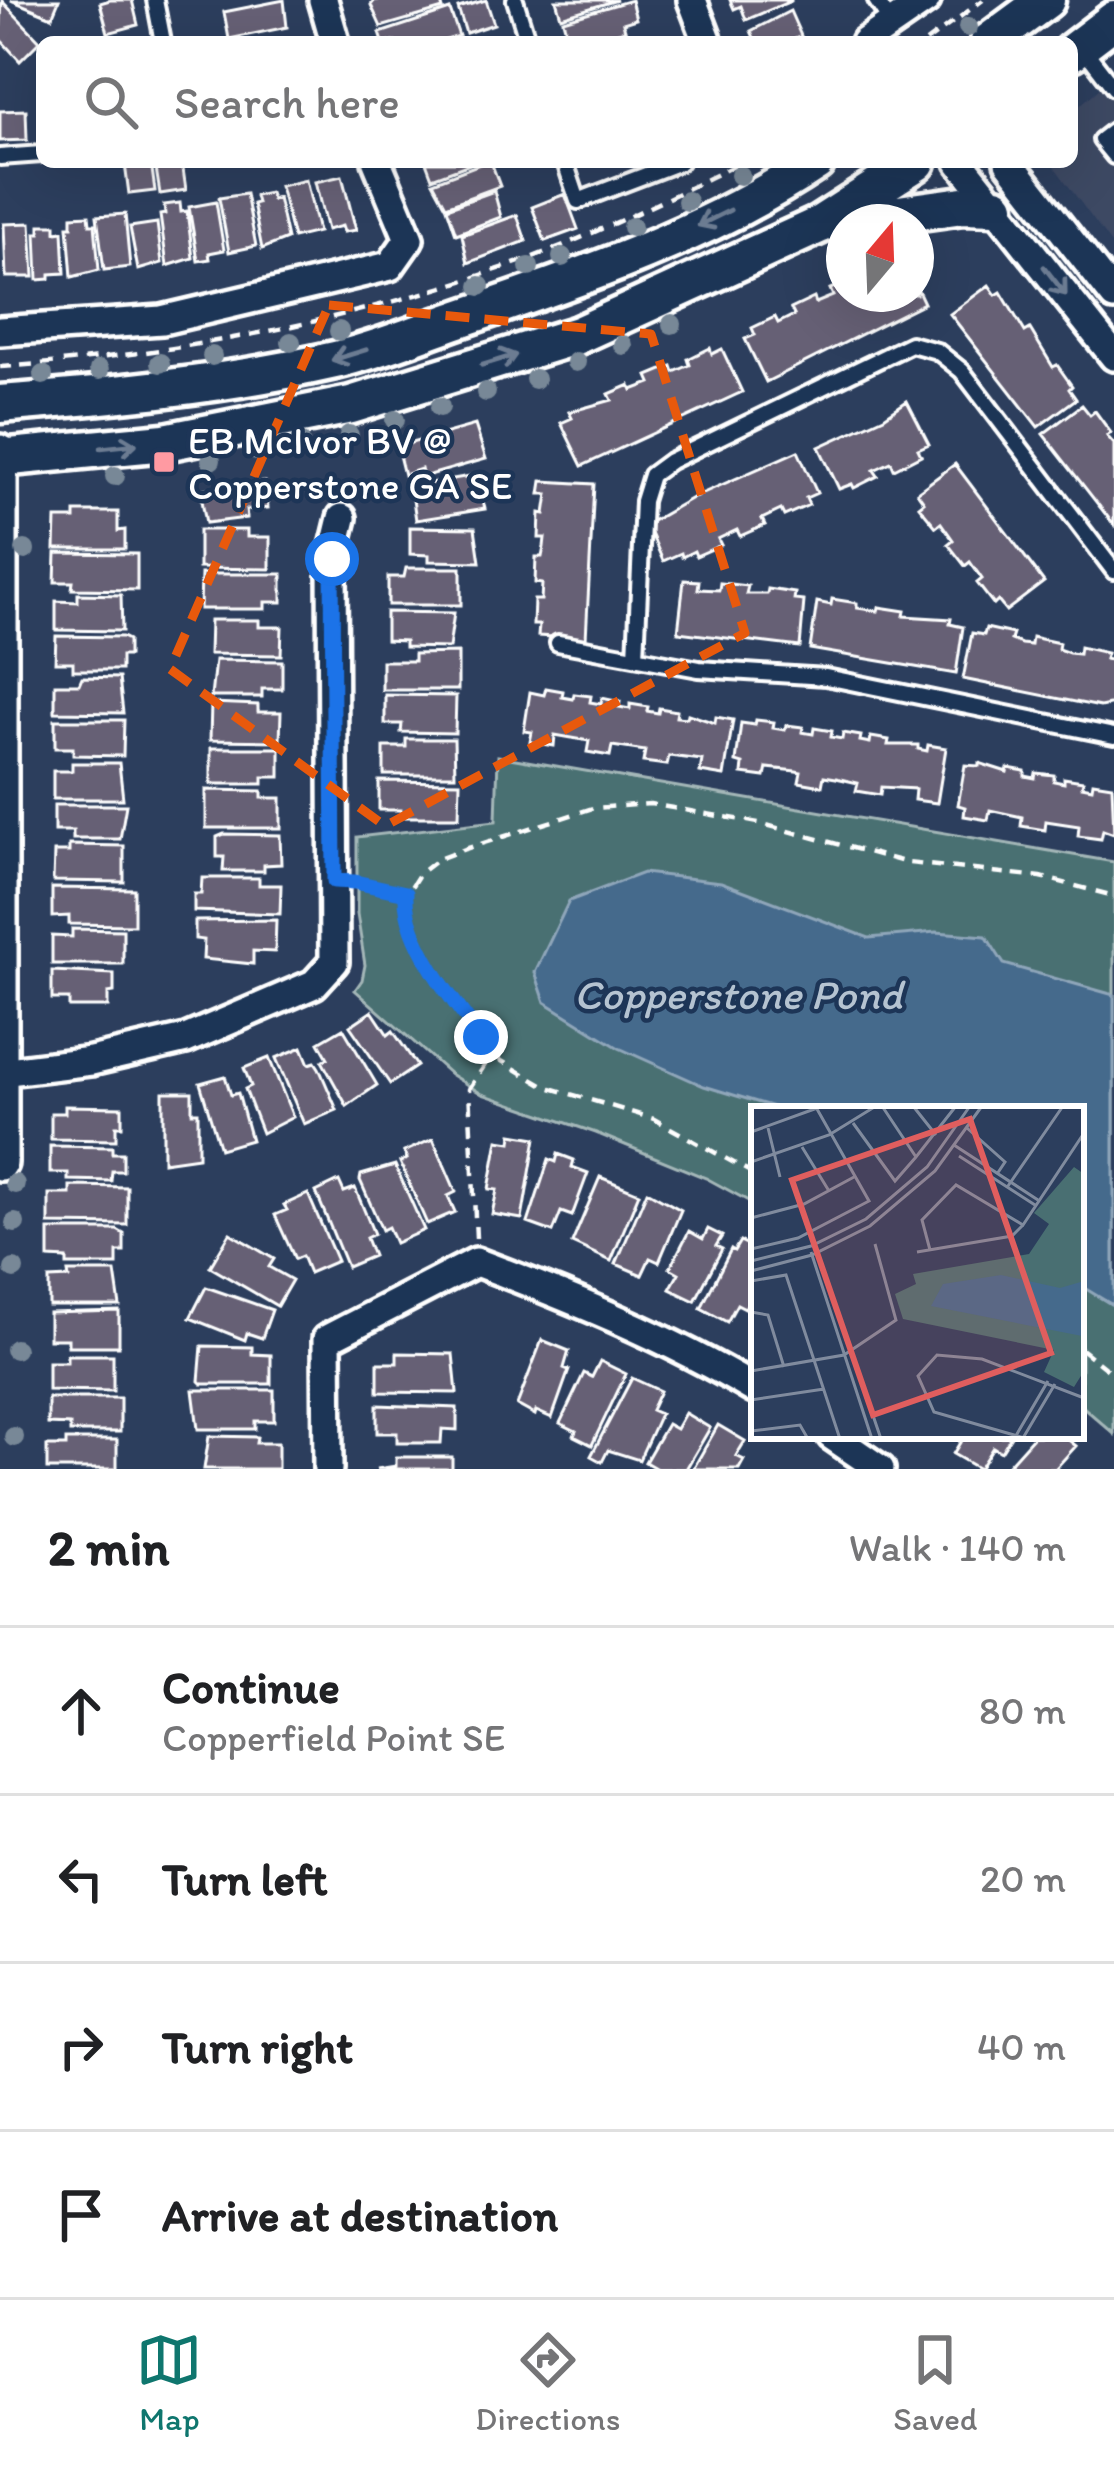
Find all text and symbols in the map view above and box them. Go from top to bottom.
search box [36,36,1078,168]
icon: search [78,69,144,135]
text: Search here [174,75,400,129]
north arrow [826,204,934,312]
one-way arrow [697,208,732,231]
one-way arrow [1041,264,1068,296]
one-way arrow [331,345,369,367]
one-way arrow [479,347,517,369]
place label: EB McIvor BV @ Copperstone GA SE [188,417,512,509]
one-way arrow [99,434,138,457]
marker: EB McIvor BV @ Copperstone GA SE [151,449,177,475]
route start [305,532,359,586]
water label: Copperstone Pond [574,969,906,1020]
route end [454,1010,508,1064]
inset map [751,1106,1084,1439]
text: 2 min [48,1517,169,1578]
text: Walk · 140 m [849,1524,1066,1571]
text: Continue [162,1660,340,1714]
icon: ahead [48,1678,114,1744]
text: 80 m [979,1687,1066,1734]
text: Copperfield Point SE [162,1714,505,1761]
icon: left [48,1846,114,1912]
text: Turn left [162,1852,328,1906]
text: 20 m [980,1855,1066,1902]
icon: right [48,2014,114,2080]
text: Turn right [162,2020,353,2074]
text: 40 m [977,2023,1066,2070]
icon: arrive [48,2182,114,2248]
text: Arrive at destination [162,2188,558,2242]
tab: Map [136,2327,202,2438]
tab: Directions [475,2327,620,2438]
tab: Saved [893,2327,978,2438]

